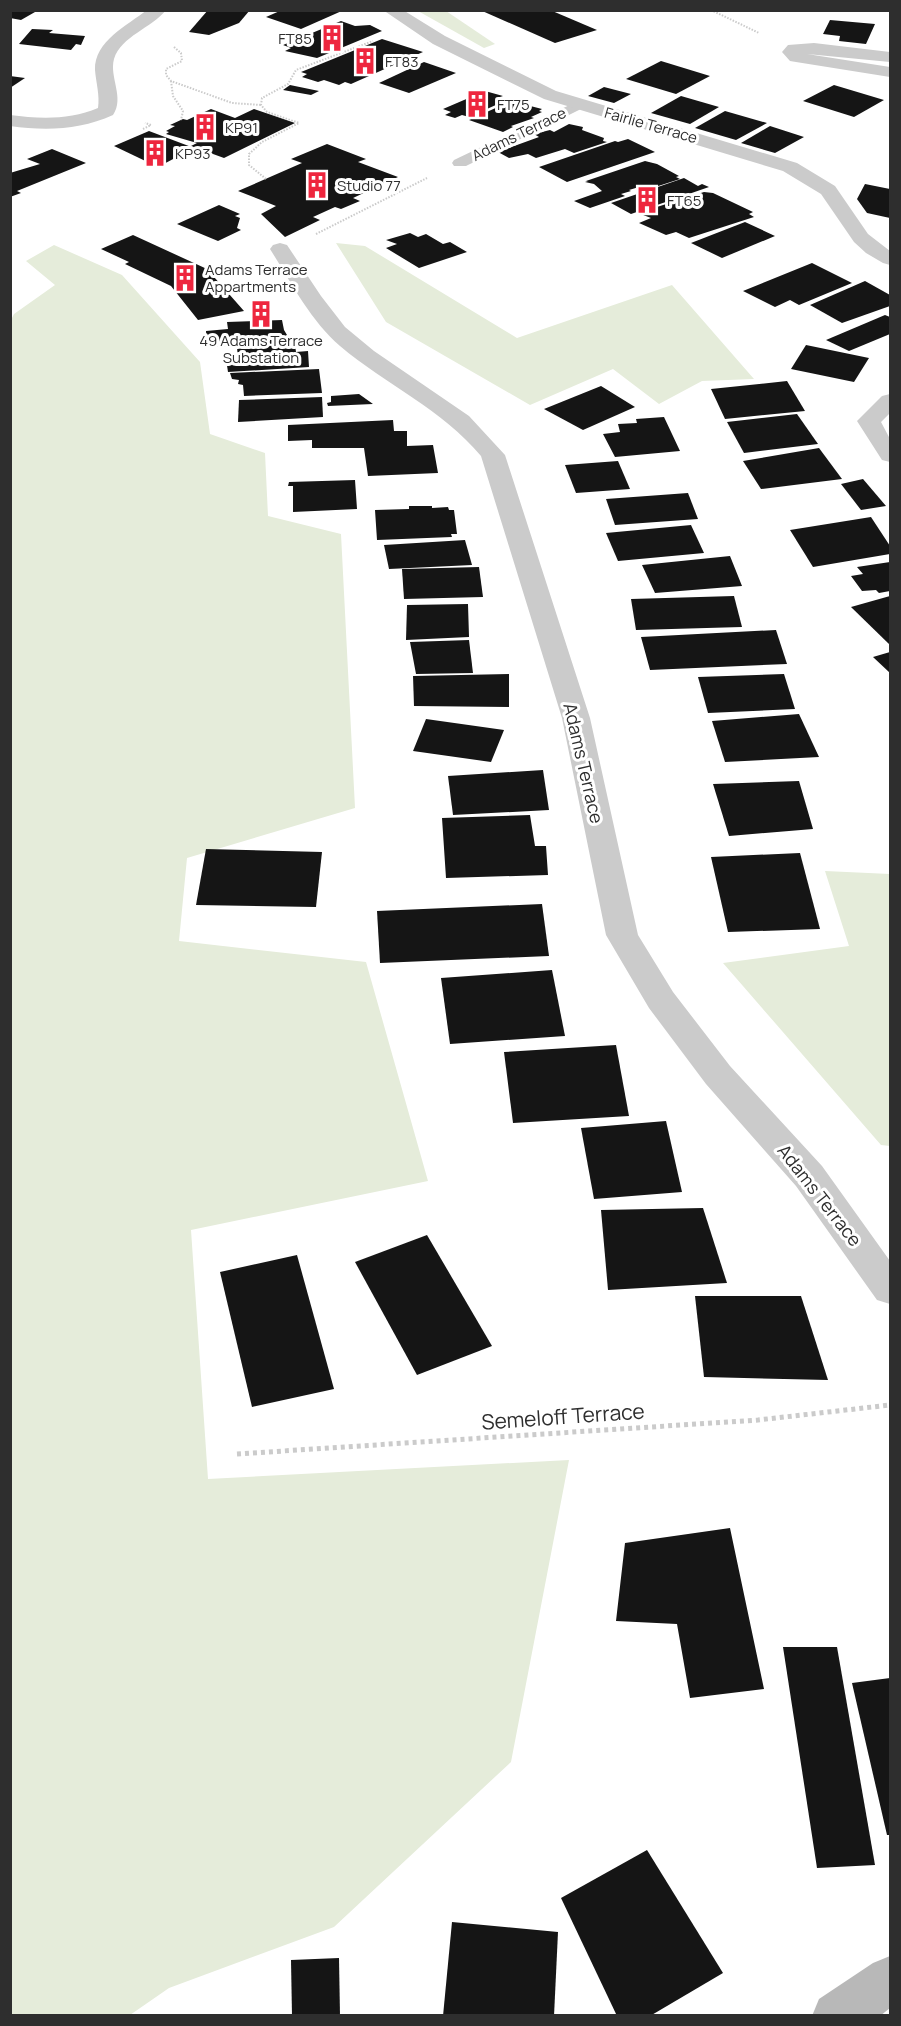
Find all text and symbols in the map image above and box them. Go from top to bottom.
building icon: FT85 [317,23,347,53]
place label: FT85 [278,28,312,49]
building icon: FT83 [350,46,380,76]
place label: FT83 [385,51,419,72]
building icon: FT75 [462,89,492,119]
place label: FT75 [497,94,530,115]
street label: Adams Terrace [468,102,570,166]
street label: Fairlie Terrace [602,102,700,148]
building icon: KP91 [190,112,220,142]
place label: KP91 [225,117,258,138]
building icon: KP93 [140,138,170,168]
place label: KP93 [175,143,211,164]
building icon: Studio 77 [302,170,332,200]
place label: Studio 77 [337,175,401,196]
building icon: FT65 [632,185,662,215]
place label: FT65 [667,190,701,211]
place label: Adams Terrace Appartments [205,259,308,297]
building icon: Adams Terrace Appartments [170,263,200,293]
building icon: 49 Adams Terrace Substation [246,299,276,329]
place label: 49 Adams Terrace Substation [199,330,323,368]
street label: Adams Terrace [558,700,610,826]
street label: Adams Terrace [773,1139,867,1251]
street label: Semeloff Terrace [480,1396,646,1436]

